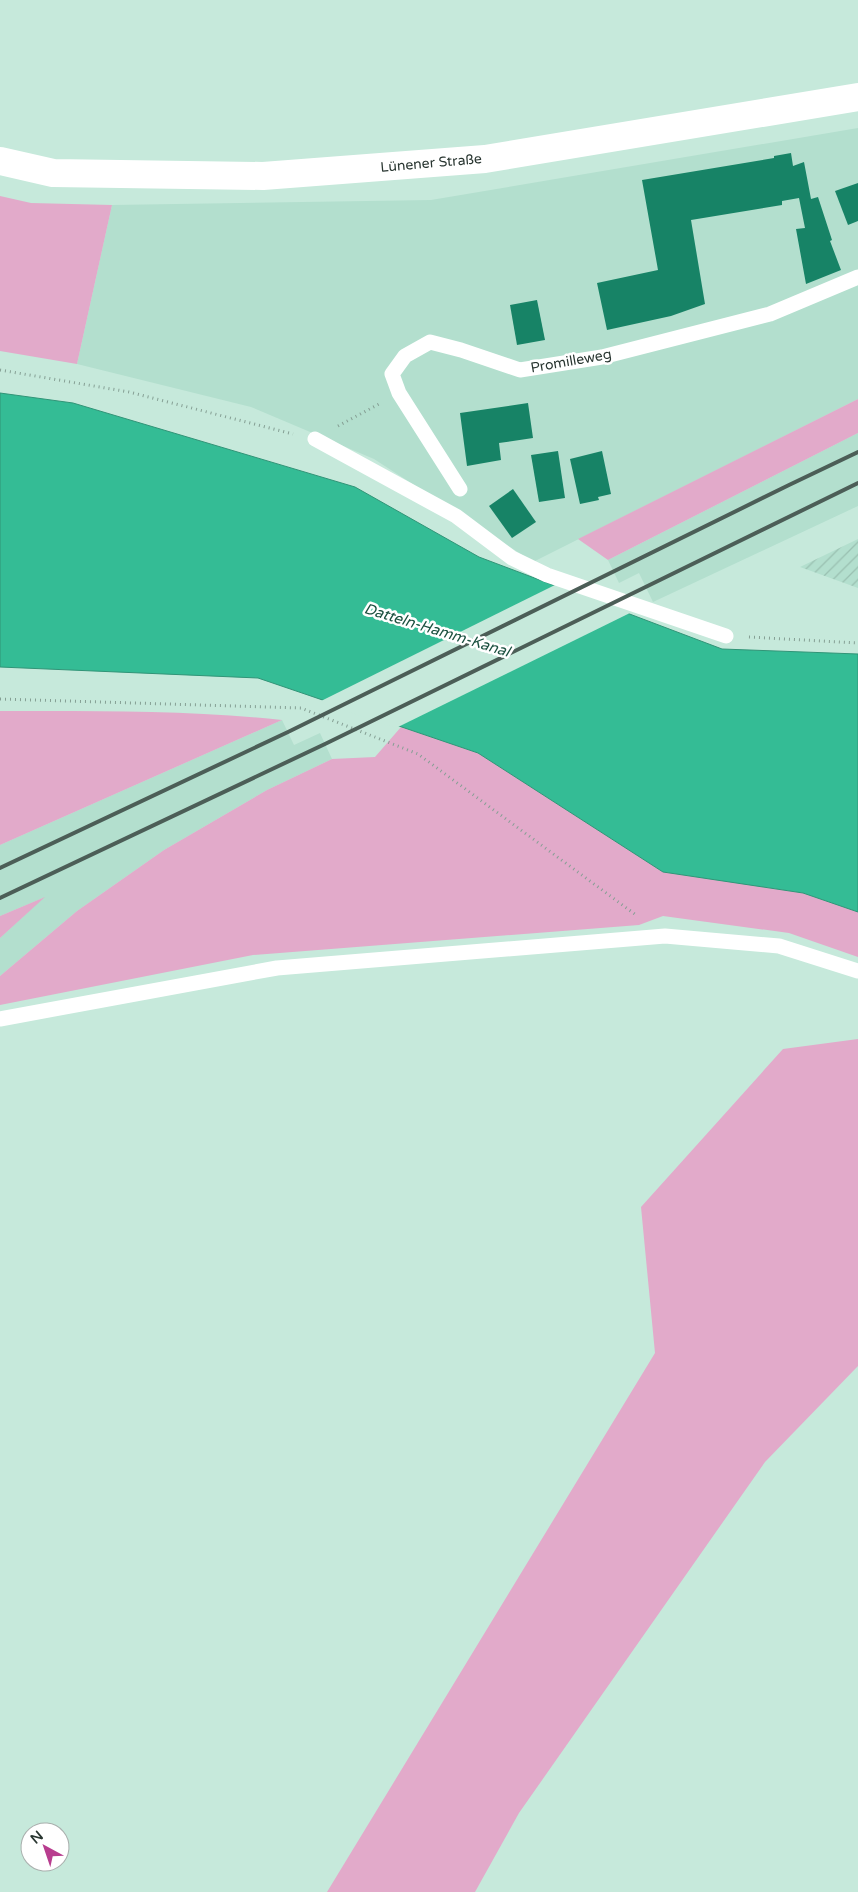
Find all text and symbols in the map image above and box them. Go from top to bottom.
street label: Lünener Straße [380,150,483,176]
street label: Promilleweg [529,346,613,376]
water label: Datteln-Hamm-Kanal [362,599,514,661]
north arrow [20,1822,70,1872]
text: N [27,1827,47,1848]

